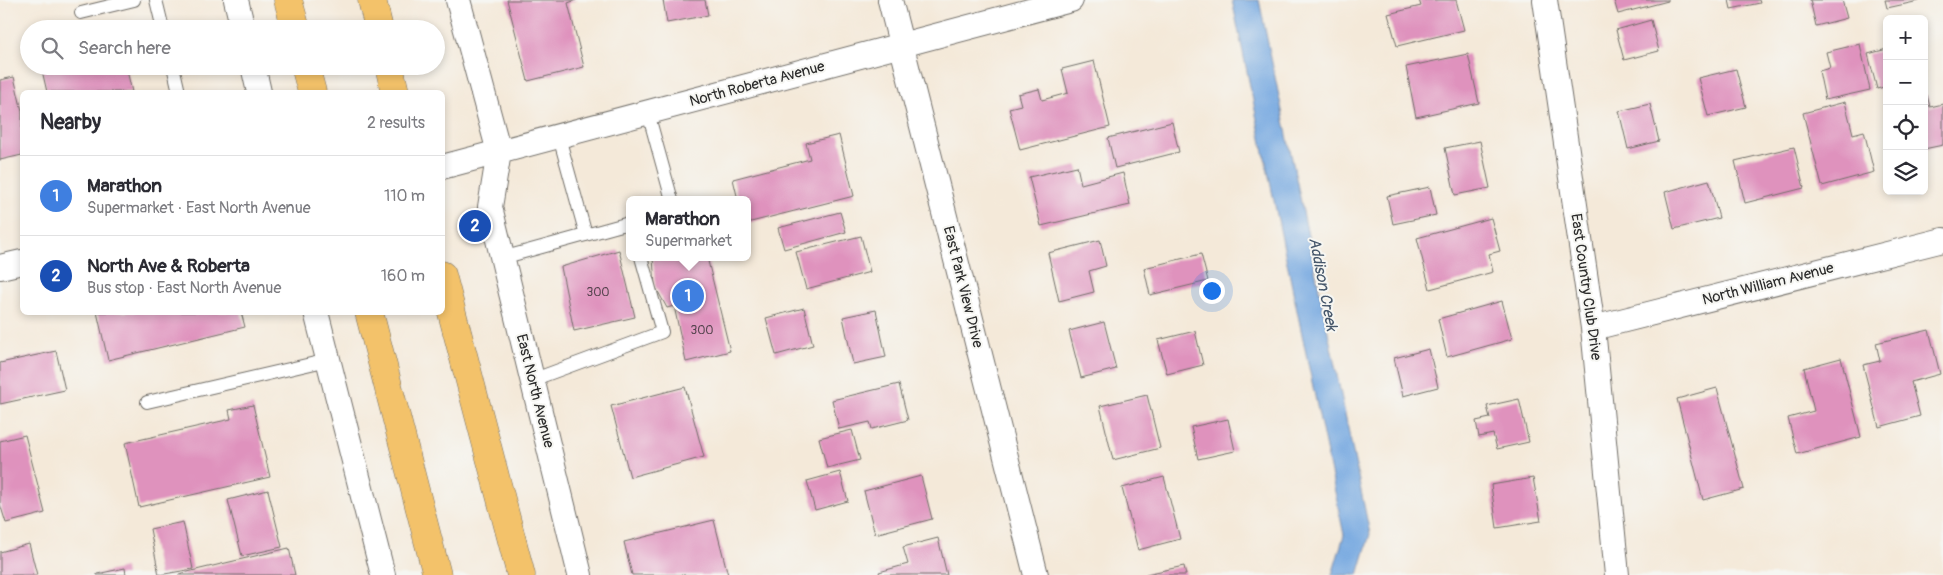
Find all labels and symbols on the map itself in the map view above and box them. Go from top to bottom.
street label: North Roberta Avenue [687,57,827,111]
pin: 2 [459,207,491,245]
street label: East Country Club Drive [1566,212,1606,362]
street label: East Park View Drive [939,224,987,350]
water label: Addison Creek [1304,236,1342,334]
street label: North William Avenue [1700,258,1836,310]
pin: 1 [672,277,704,315]
your location [1199,278,1225,304]
house number: 300 [586,285,610,300]
house number: 300 [690,323,714,338]
street label: East North Avenue [512,332,558,451]

